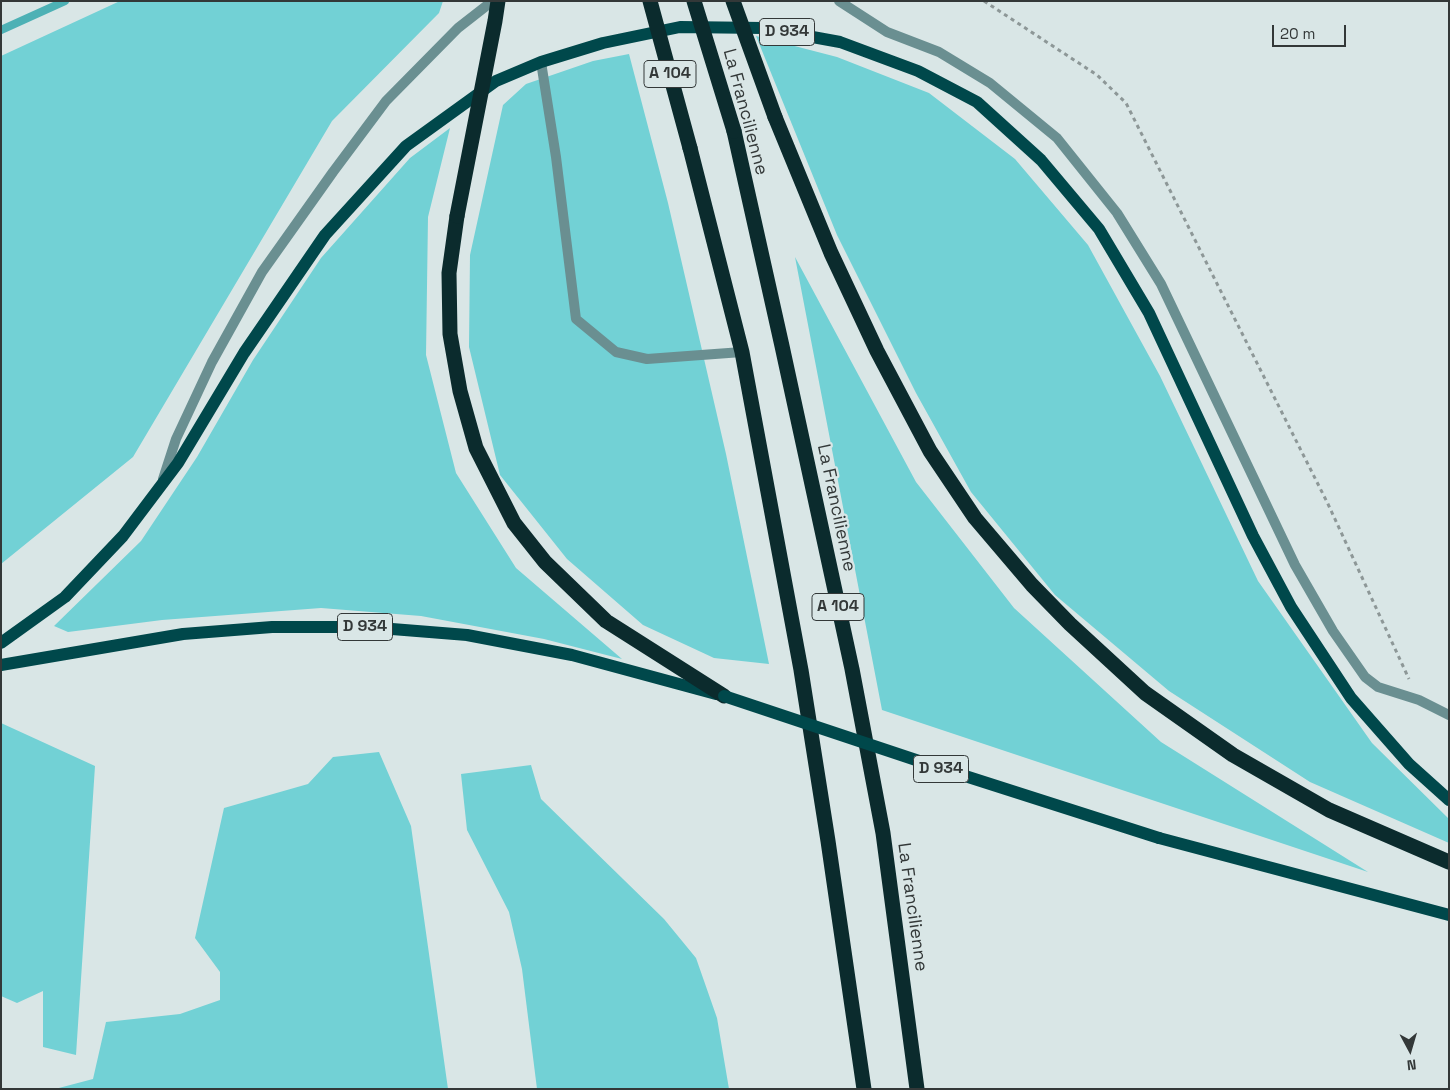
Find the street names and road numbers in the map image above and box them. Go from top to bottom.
road number: D 934 [760,18,814,46]
street label: La Francilienne [718,47,772,177]
road number: A 104 [644,61,696,88]
street label: La Francilienne [812,442,860,574]
road number: A 104 [812,594,864,620]
road number: D 934 [338,614,392,640]
road number: D 934 [914,756,968,782]
street label: La Francilienne [892,841,932,973]

